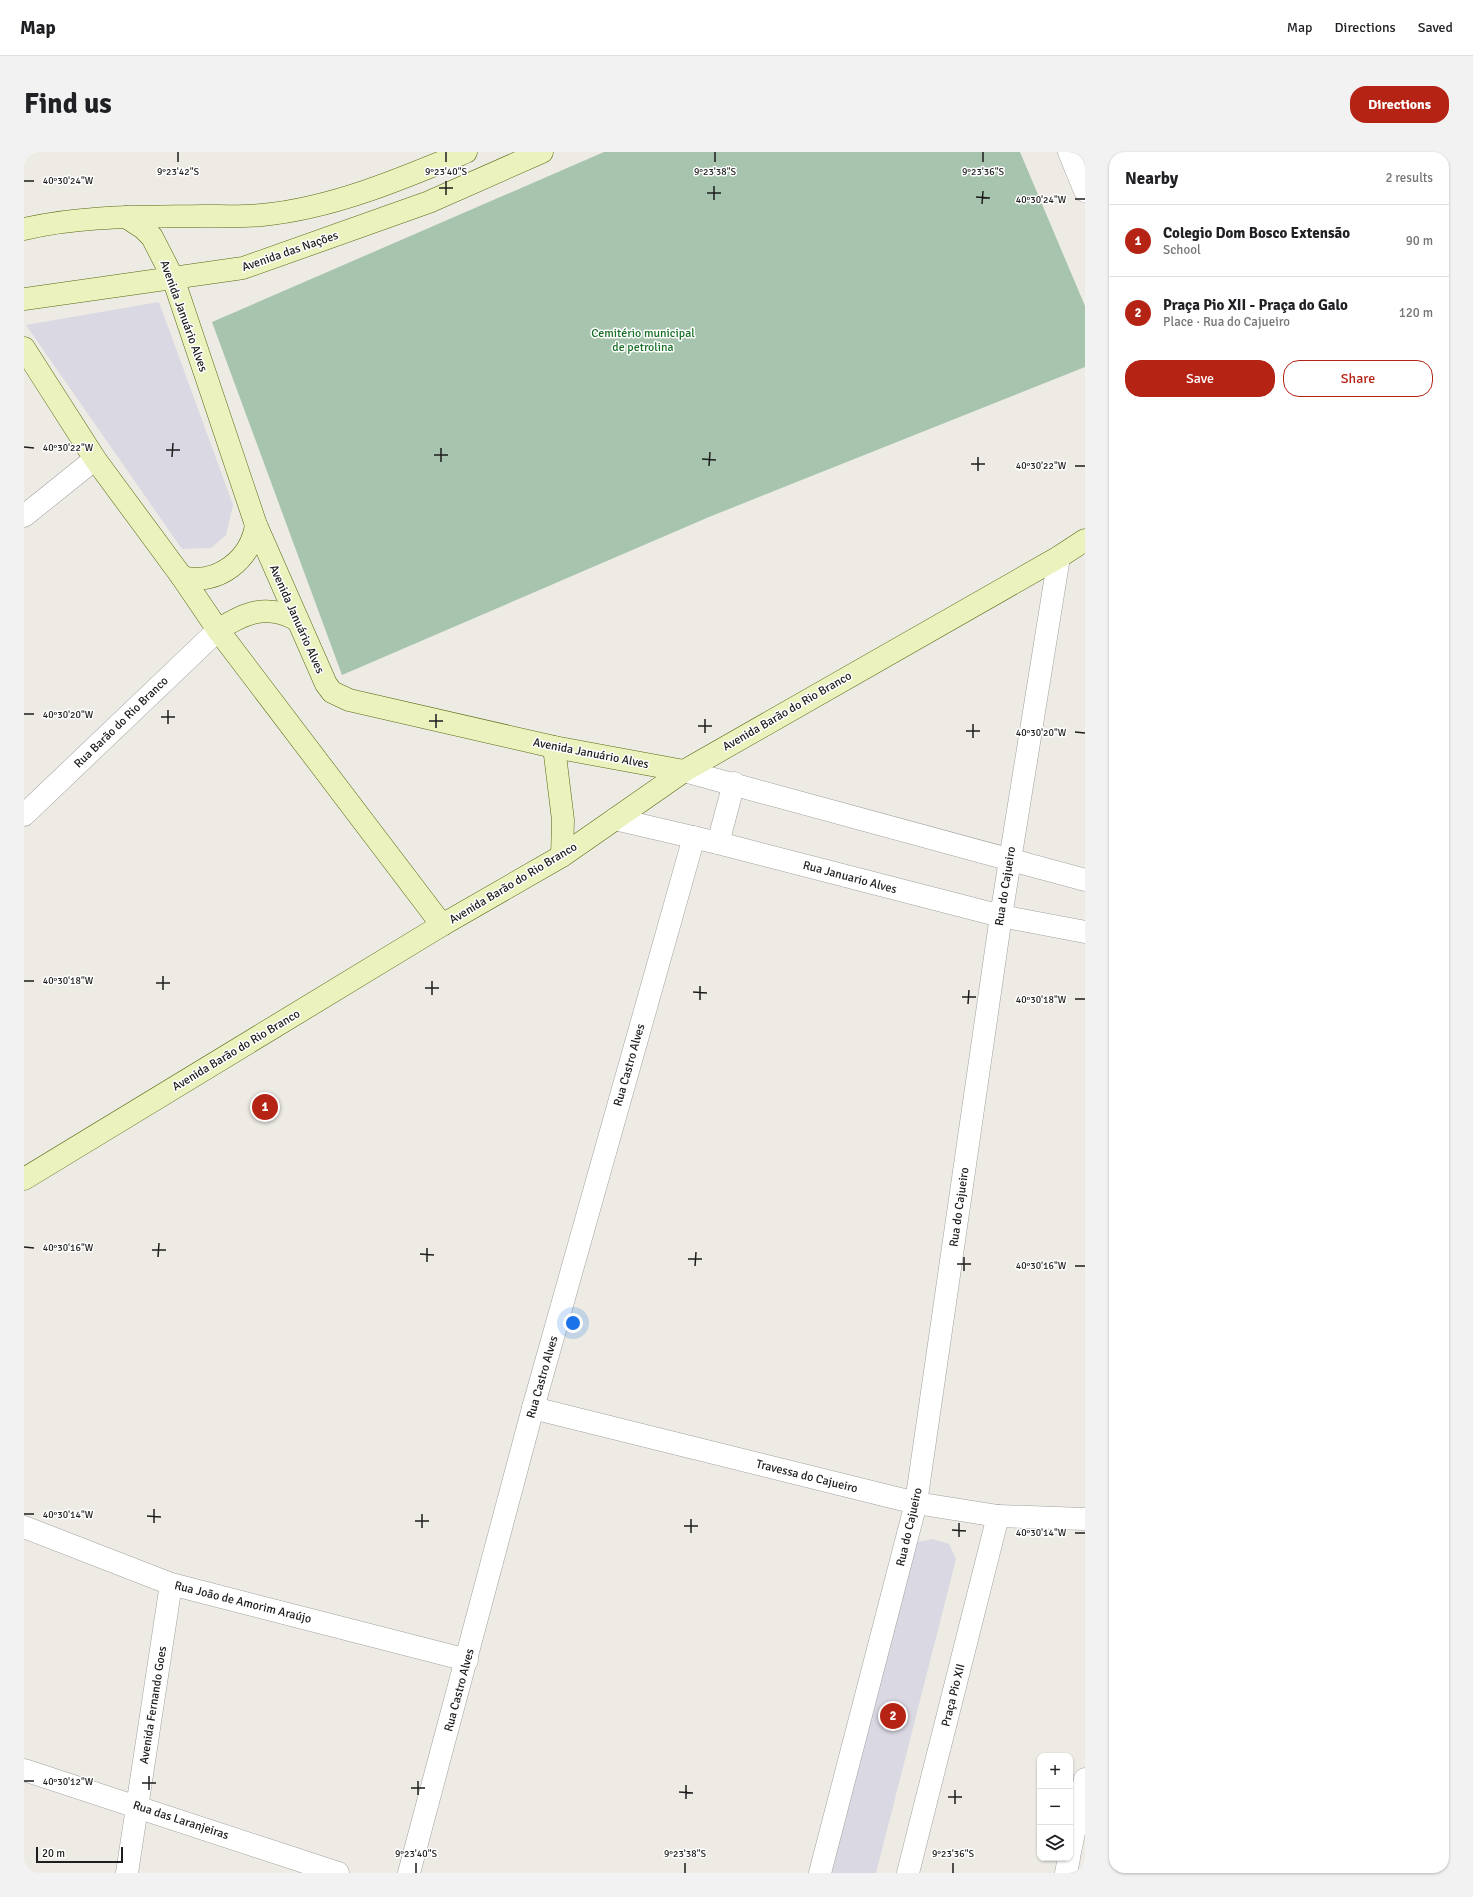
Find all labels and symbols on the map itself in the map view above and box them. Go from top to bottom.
text: 9°23'42"S [157,166,200,178]
text: 9°23'40"S [425,166,468,178]
text: 9°23'38"S [694,166,737,178]
text: 9°23'36"S [962,166,1005,178]
text: 40°30'24"W [43,175,94,187]
text: 40°30'24"W [1016,194,1067,206]
street label: Avenida das Nações [240,228,340,275]
street label: Avenida Januário Alves [156,258,211,374]
park label: Cemitério municipal de petrolina [591,326,695,355]
text: 40°30'22"W [43,442,94,454]
text: 40°30'22"W [1016,460,1067,472]
street label: Avenida Januário Alves [266,562,327,676]
street label: Avenida Barão do Rio Branco [720,668,854,755]
street label: Rua Barão do Rio Branco [71,673,172,771]
text: 40°30'20"W [43,709,94,721]
text: 40°30'20"W [1016,727,1067,739]
street label: Avenida Januário Alves [532,735,650,772]
street label: Avenida Barão do Rio Branco [447,839,580,928]
street label: Rua do Cajueiro [992,845,1019,927]
street label: Rua Januario Alves [801,858,898,897]
text: 40°30'18"W [43,975,94,987]
text: 40°30'18"W [1016,994,1067,1006]
street label: Avenida Barão do Rio Branco [170,1006,303,1095]
street label: Rua Castro Alves [611,1022,648,1108]
pin: 1 [252,1092,278,1122]
street label: Rua do Cajueiro [946,1166,973,1248]
text: 40°30'16"W [43,1242,94,1254]
text: 40°30'16"W [1016,1260,1067,1272]
your location [563,1313,583,1333]
street label: Rua Castro Alves [524,1334,561,1420]
street label: Travessa do Cajueiro [755,1457,859,1496]
street label: Rua do Cajueiro [893,1486,926,1568]
text: 40°30'14"W [43,1509,94,1521]
text: 40°30'14"W [1016,1527,1067,1539]
street label: Rua João de Amorim Araújo [173,1578,313,1627]
street label: Avenida Fernando Goes [137,1645,170,1765]
street label: Rua Castro Alves [441,1647,478,1733]
street label: Praça Pio XII [938,1662,969,1728]
pin: 2 [880,1701,906,1731]
text: 40°30'12"W [43,1776,94,1788]
street label: Rua das Laranjeiras [131,1798,231,1843]
scale bar [36,1845,123,1864]
text: 9°23'40"S [395,1848,438,1860]
text: 9°23'38"S [664,1848,707,1860]
text: 9°23'36"S [932,1848,975,1860]

